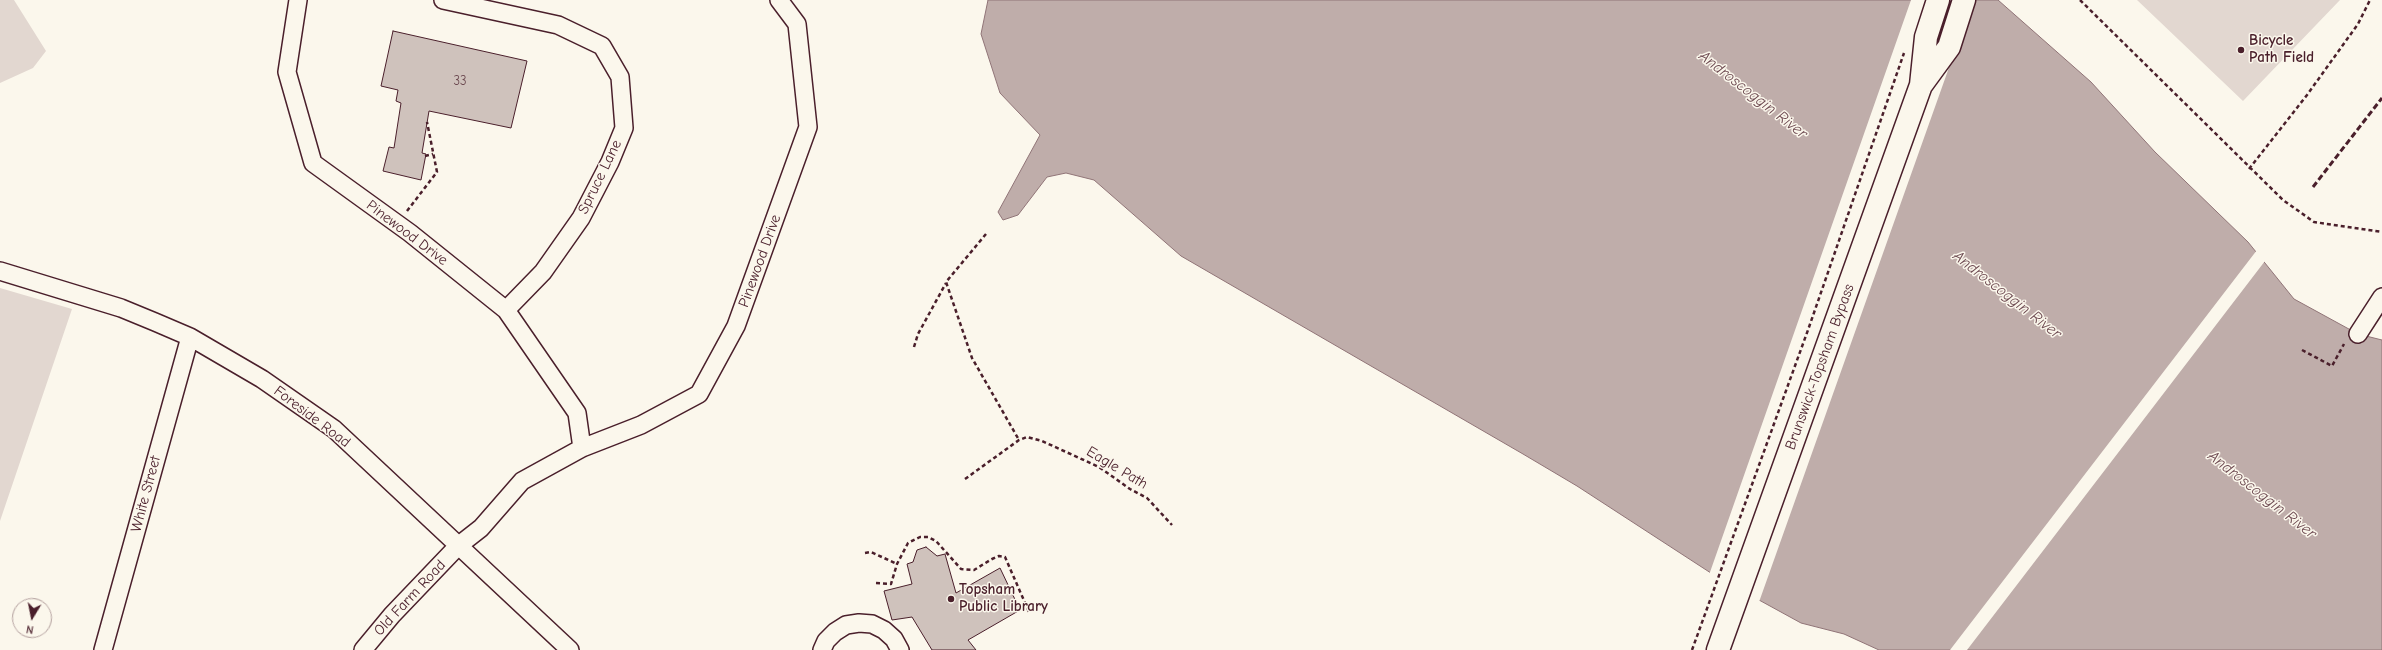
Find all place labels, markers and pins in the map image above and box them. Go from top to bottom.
place label: Bicycle Path Field [2249,32,2314,67]
marker: Bicycle Path Field [2236,45,2246,55]
place label: Topsham Public Library [959,581,1048,616]
marker: Topsham Public Library [946,594,956,604]

